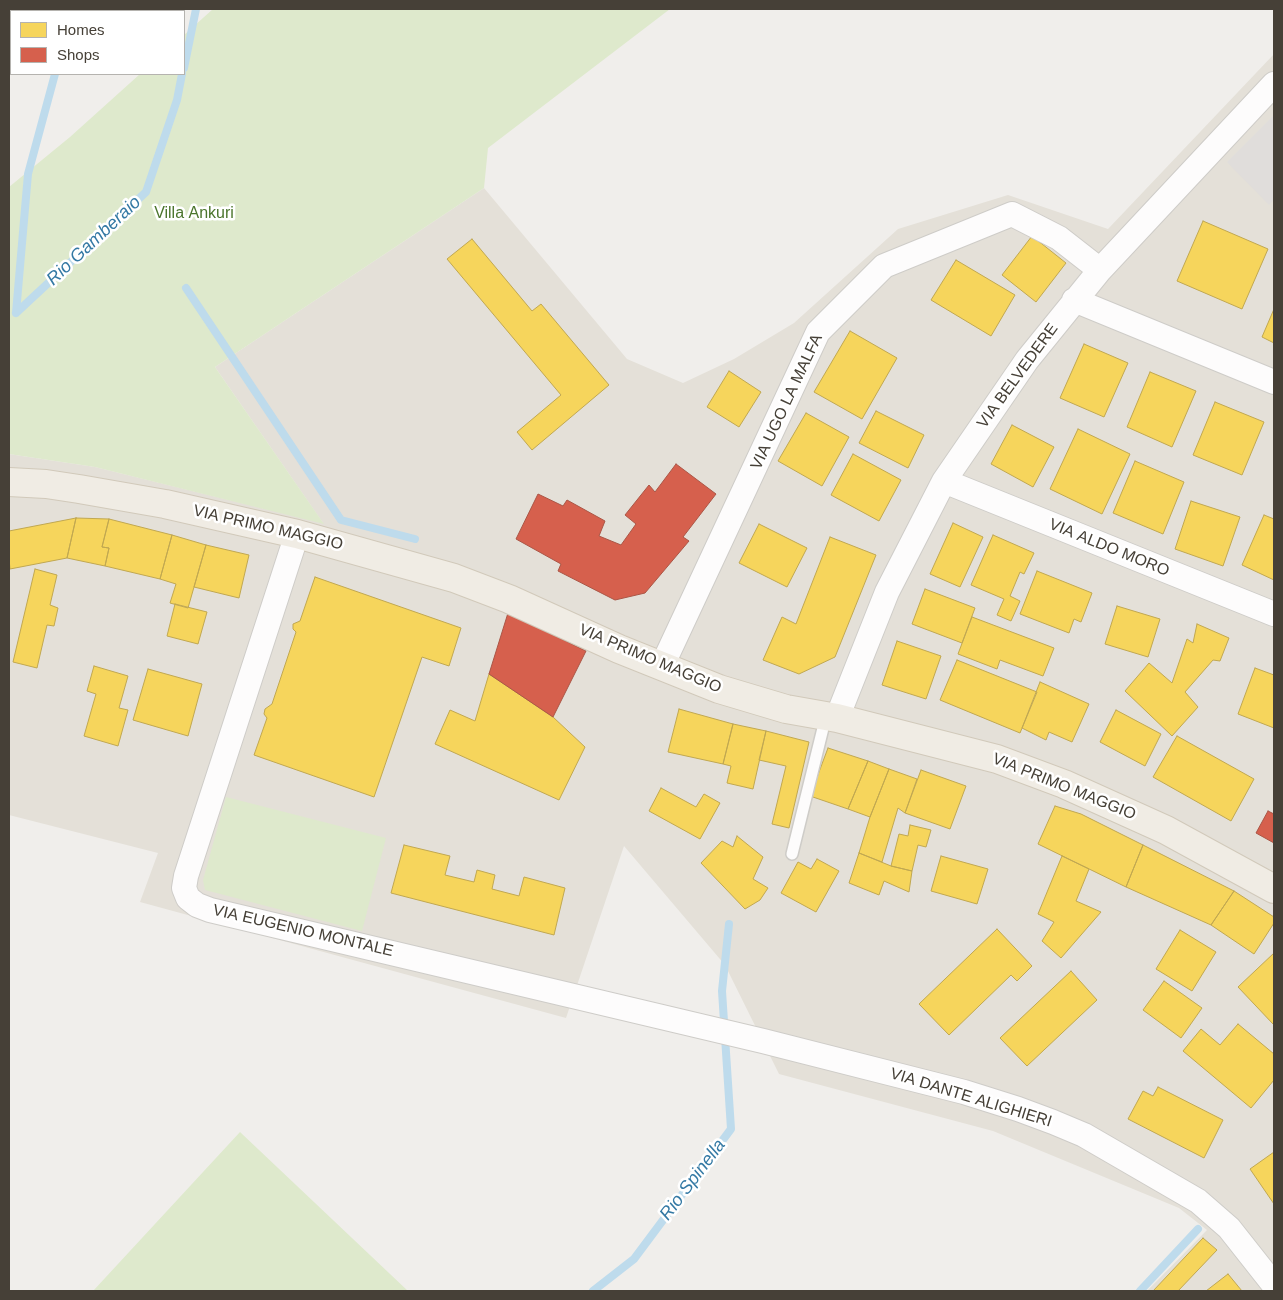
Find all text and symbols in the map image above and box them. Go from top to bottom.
legend [10,10,185,75]
text: Homes [57,21,105,38]
text: Shops [57,46,100,63]
water label: Rio Gamberaio [42,192,146,290]
park label: Villa Ankuri [154,204,234,224]
street label: VIA BELVEDERE [973,320,1063,432]
street label: VIA UGO LA MALFA [747,331,827,473]
street label: VIA PRIMO MAGGIO [191,501,345,555]
street label: VIA ALDO MORO [1046,515,1172,581]
street label: VIA PRIMO MAGGIO [576,620,724,698]
street label: VIA PRIMO MAGGIO [990,749,1138,825]
street label: VIA EUGENIO MONTALE [211,901,395,961]
street label: VIA DANTE ALIGHIERI [888,1064,1054,1132]
water label: Rio Spinella [655,1135,731,1225]

